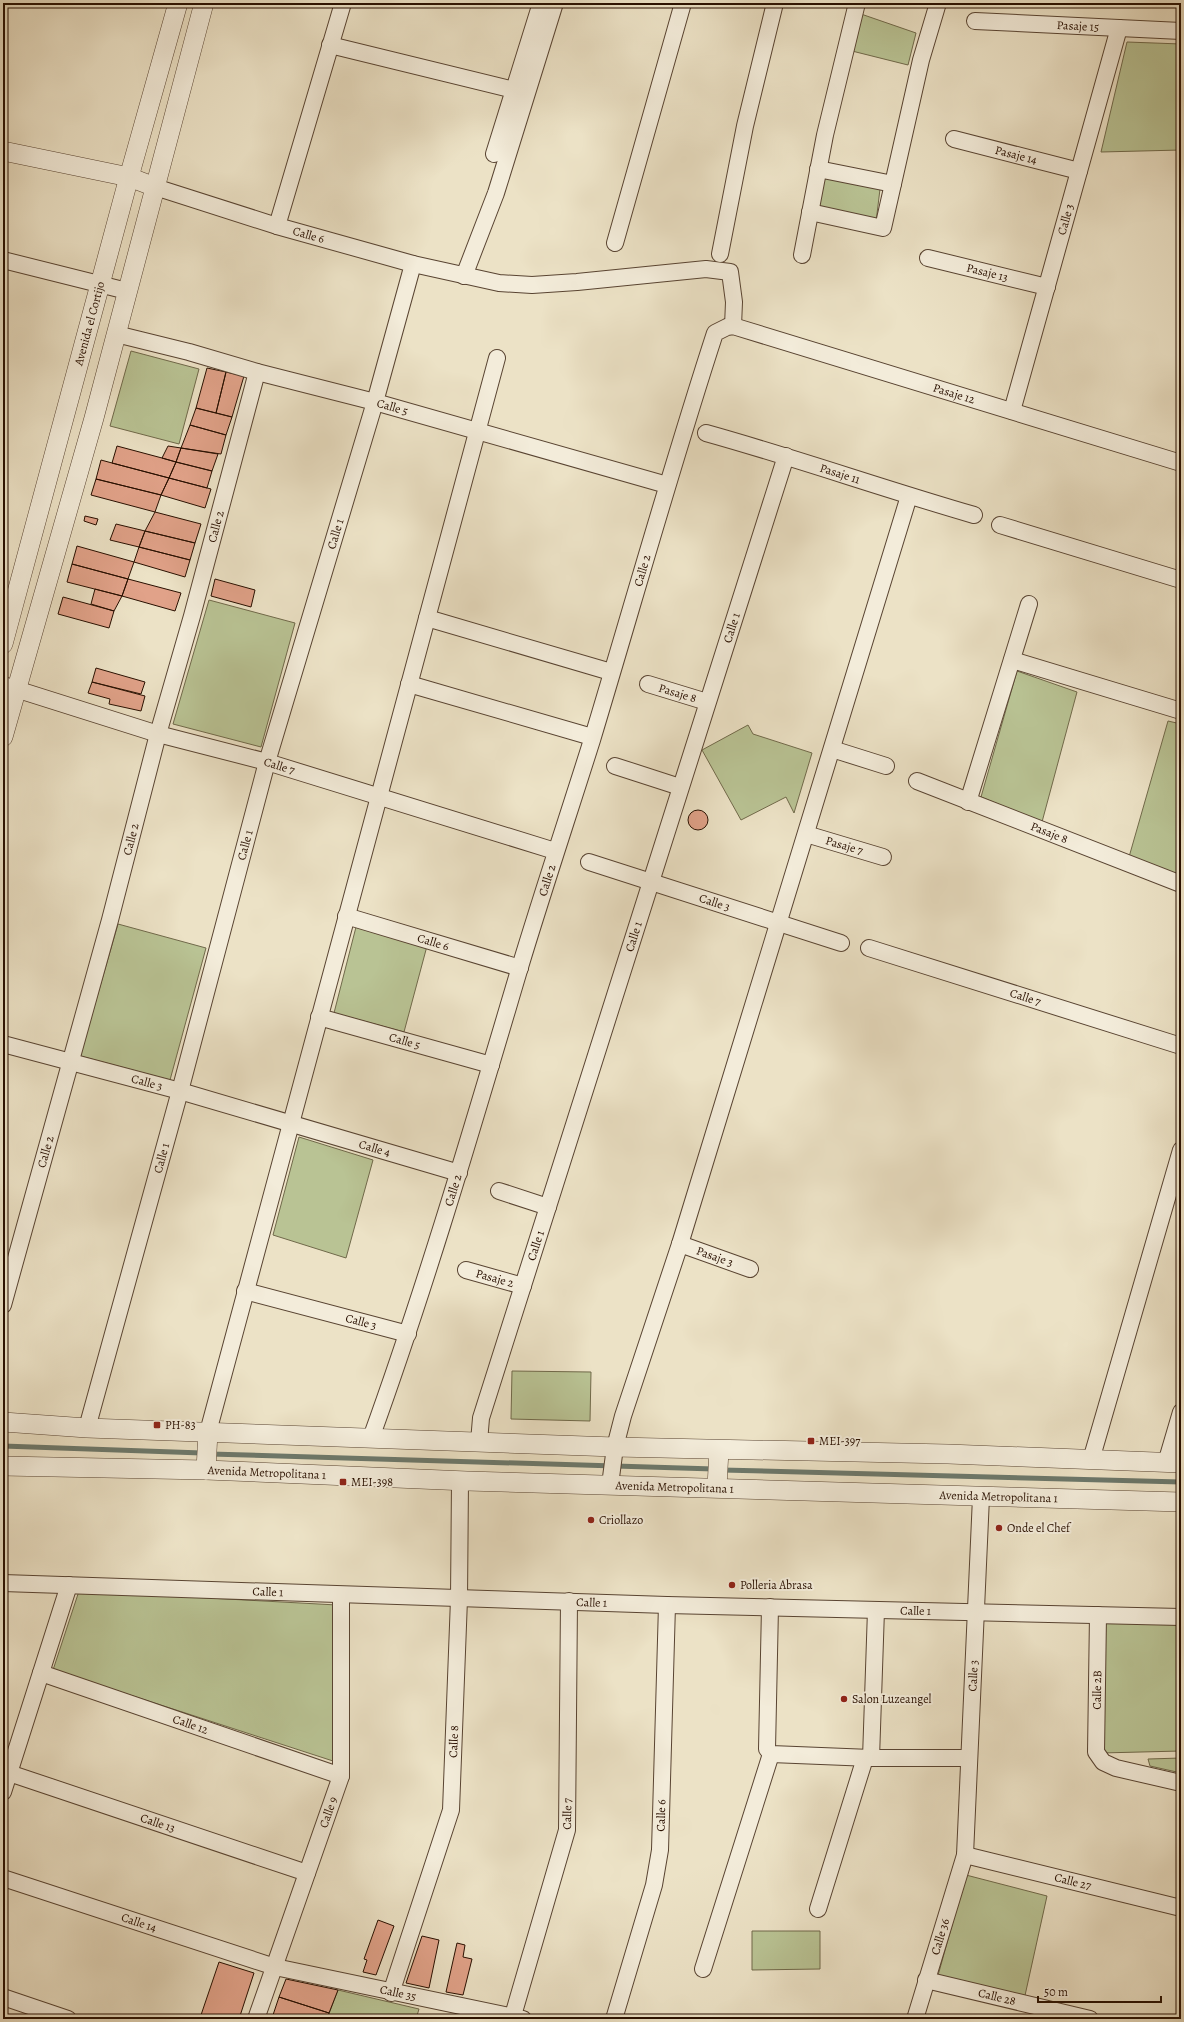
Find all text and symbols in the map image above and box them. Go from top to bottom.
street label: Pasaje 15 [1056,17,1099,35]
street label: Pasaje 14 [993,142,1039,168]
street label: Calle 3 [1054,202,1078,237]
street label: Calle 6 [291,223,327,247]
street label: Pasaje 13 [965,260,1010,285]
street label: Avenida el Cortijo [70,280,109,368]
street label: Pasaje 12 [931,380,977,408]
street label: Calle 5 [375,395,410,419]
street label: Pasaje 11 [818,460,862,488]
street label: Calle 2 [204,509,228,544]
street label: Calle 1 [323,517,348,551]
street label: Calle 2 [630,552,655,588]
street label: Calle 1 [719,611,744,645]
street label: Pasaje 8 [657,680,699,706]
street label: Calle 7 [262,753,298,778]
street label: Pasaje 8 [1028,818,1071,847]
street label: Calle 2 [119,821,143,857]
street label: Calle 1 [233,828,257,862]
street label: Pasaje 7 [824,832,866,859]
street label: Calle 2 [535,862,560,898]
street label: Calle 3 [697,890,732,915]
street label: Calle 1 [621,920,646,954]
street label: Calle 6 [415,930,451,954]
street label: Calle 7 [1008,985,1044,1010]
street label: Calle 5 [387,1029,422,1053]
street label: Calle 3 [130,1070,164,1094]
street label: Calle 2 [34,1134,58,1170]
street label: Calle 4 [357,1136,393,1161]
street label: Calle 1 [150,1141,173,1175]
street label: Calle 2 [441,1172,466,1208]
street label: Calle 1 [523,1228,548,1263]
street label: Pasaje 3 [694,1242,736,1270]
street label: Pasaje 2 [474,1265,516,1291]
street label: Calle 3 [344,1310,378,1333]
place label: PH-83 [165,1417,196,1433]
marker: PH-83 [152,1420,162,1430]
place label: MEI-397 [819,1433,861,1449]
marker: MEI-397 [806,1436,816,1446]
street label: Avenida Metropolitana 1 [206,1462,326,1483]
place label: MEI-398 [351,1474,393,1490]
marker: MEI-398 [338,1477,348,1487]
street label: Avenida Metropolitana 1 [614,1477,734,1497]
street label: Avenida Metropolitana 1 [938,1487,1058,1506]
place label: Criollazo [599,1512,643,1528]
marker: Criollazo [586,1515,596,1525]
place label: Onde el Chef [1007,1520,1072,1536]
marker: Onde el Chef [994,1523,1004,1533]
place label: Polleria Abrasa [740,1577,813,1593]
marker: Polleria Abrasa [727,1580,737,1590]
street label: Calle 1 [252,1583,284,1600]
street label: Calle 1 [576,1594,607,1611]
street label: Calle 1 [900,1602,931,1619]
street label: Calle 3 [964,1659,982,1692]
street label: Calle 2B [1089,1670,1105,1710]
place label: Salon Luzeangel [852,1691,932,1707]
marker: Salon Luzeangel [839,1694,849,1704]
street label: Calle 12 [171,1711,211,1738]
street label: Calle 8 [445,1725,462,1758]
street label: Calle 9 [315,1794,341,1830]
street label: Calle 7 [559,1797,575,1830]
street label: Calle 6 [653,1799,669,1832]
street label: Calle 13 [138,1810,177,1836]
street label: Calle 27 [1053,1869,1094,1894]
street label: Calle 14 [119,1909,159,1936]
street label: Calle 36 [927,1916,953,1957]
scale bar [1038,1978,1161,2004]
street label: Calle 35 [378,1981,418,2004]
text: 50 m [1044,1984,1068,2000]
street label: Calle 28 [977,1985,1018,2009]

